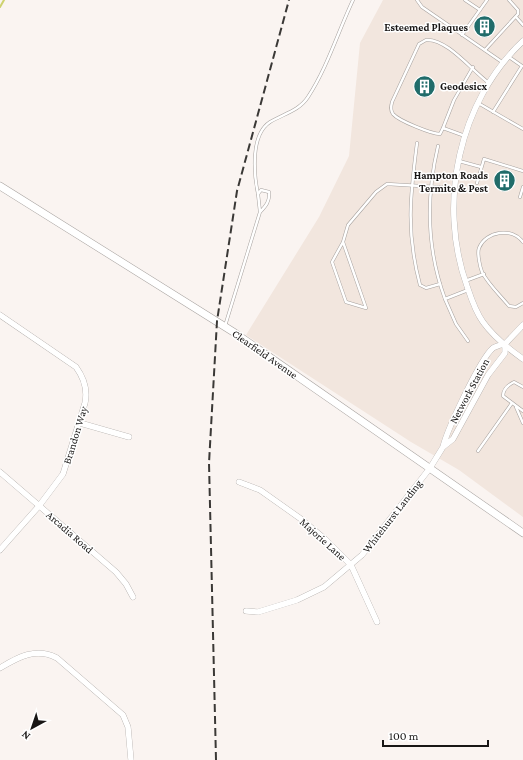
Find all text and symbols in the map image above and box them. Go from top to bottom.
building icon: Esteemed Plaques [471,14,497,40]
place label: Esteemed Plaques [384,21,469,33]
building icon: Geodesicx [412,73,438,99]
place label: Geodesicx [440,80,488,92]
building icon: Hampton Roads Termite & Pest [491,168,517,194]
place label: Hampton Roads Termite & Pest [414,169,489,194]
street label: Clearfield Avenue [230,327,300,381]
street label: Network Station [447,356,491,426]
street label: Brandon Way [61,404,91,466]
street label: Whitehurst Landing [360,477,425,555]
street label: Arcadia Road [44,509,96,556]
street label: Majorie Lane [297,515,348,563]
north arrow [12,708,52,748]
scale bar [383,722,488,748]
text: N [18,728,32,743]
text: 100 m [389,729,419,743]

